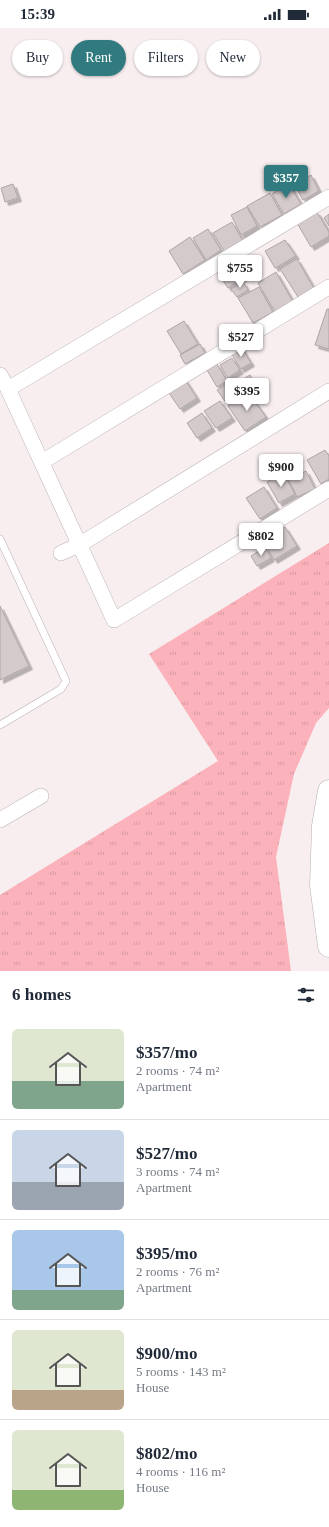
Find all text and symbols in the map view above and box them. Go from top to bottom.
text: 15:39 [20,6,55,22]
chip: Buy [12,40,63,76]
chip: Rent [71,40,126,76]
chip: Filters [134,40,198,76]
chip: New [206,40,260,76]
pin: $357 [262,165,310,199]
text: $357 [273,170,299,185]
pin: $755 [216,255,264,289]
text: $755 [227,260,253,275]
pin: $527 [217,324,265,358]
text: $527 [228,329,254,344]
pin: $395 [223,378,271,412]
text: $395 [234,383,260,398]
pin: $900 [257,454,305,488]
text: $900 [268,459,294,474]
pin: $802 [237,523,285,557]
text: $802 [248,528,274,543]
icon: filters [295,984,317,1006]
text: 6 homes [12,985,71,1004]
text: $357/mo [136,1043,197,1062]
icon: home [44,1045,92,1093]
text: 2 rooms · 74 m² [136,1063,219,1078]
text: Apartment [136,1079,192,1094]
text: $527/mo [136,1144,197,1163]
icon: home [44,1146,92,1194]
text: 3 rooms · 74 m² [136,1164,219,1179]
text: Apartment [136,1180,192,1195]
text: $395/mo [136,1244,197,1263]
icon: home [44,1246,92,1294]
text: 2 rooms · 76 m² [136,1264,219,1279]
text: Apartment [136,1280,192,1295]
text: $900/mo [136,1344,197,1363]
icon: home [44,1346,92,1394]
text: 5 rooms · 143 m² [136,1364,226,1379]
text: House [136,1380,169,1395]
text: $802/mo [136,1444,197,1463]
icon: home [44,1446,92,1494]
text: 4 rooms · 116 m² [136,1464,225,1479]
text: House [136,1480,169,1495]

